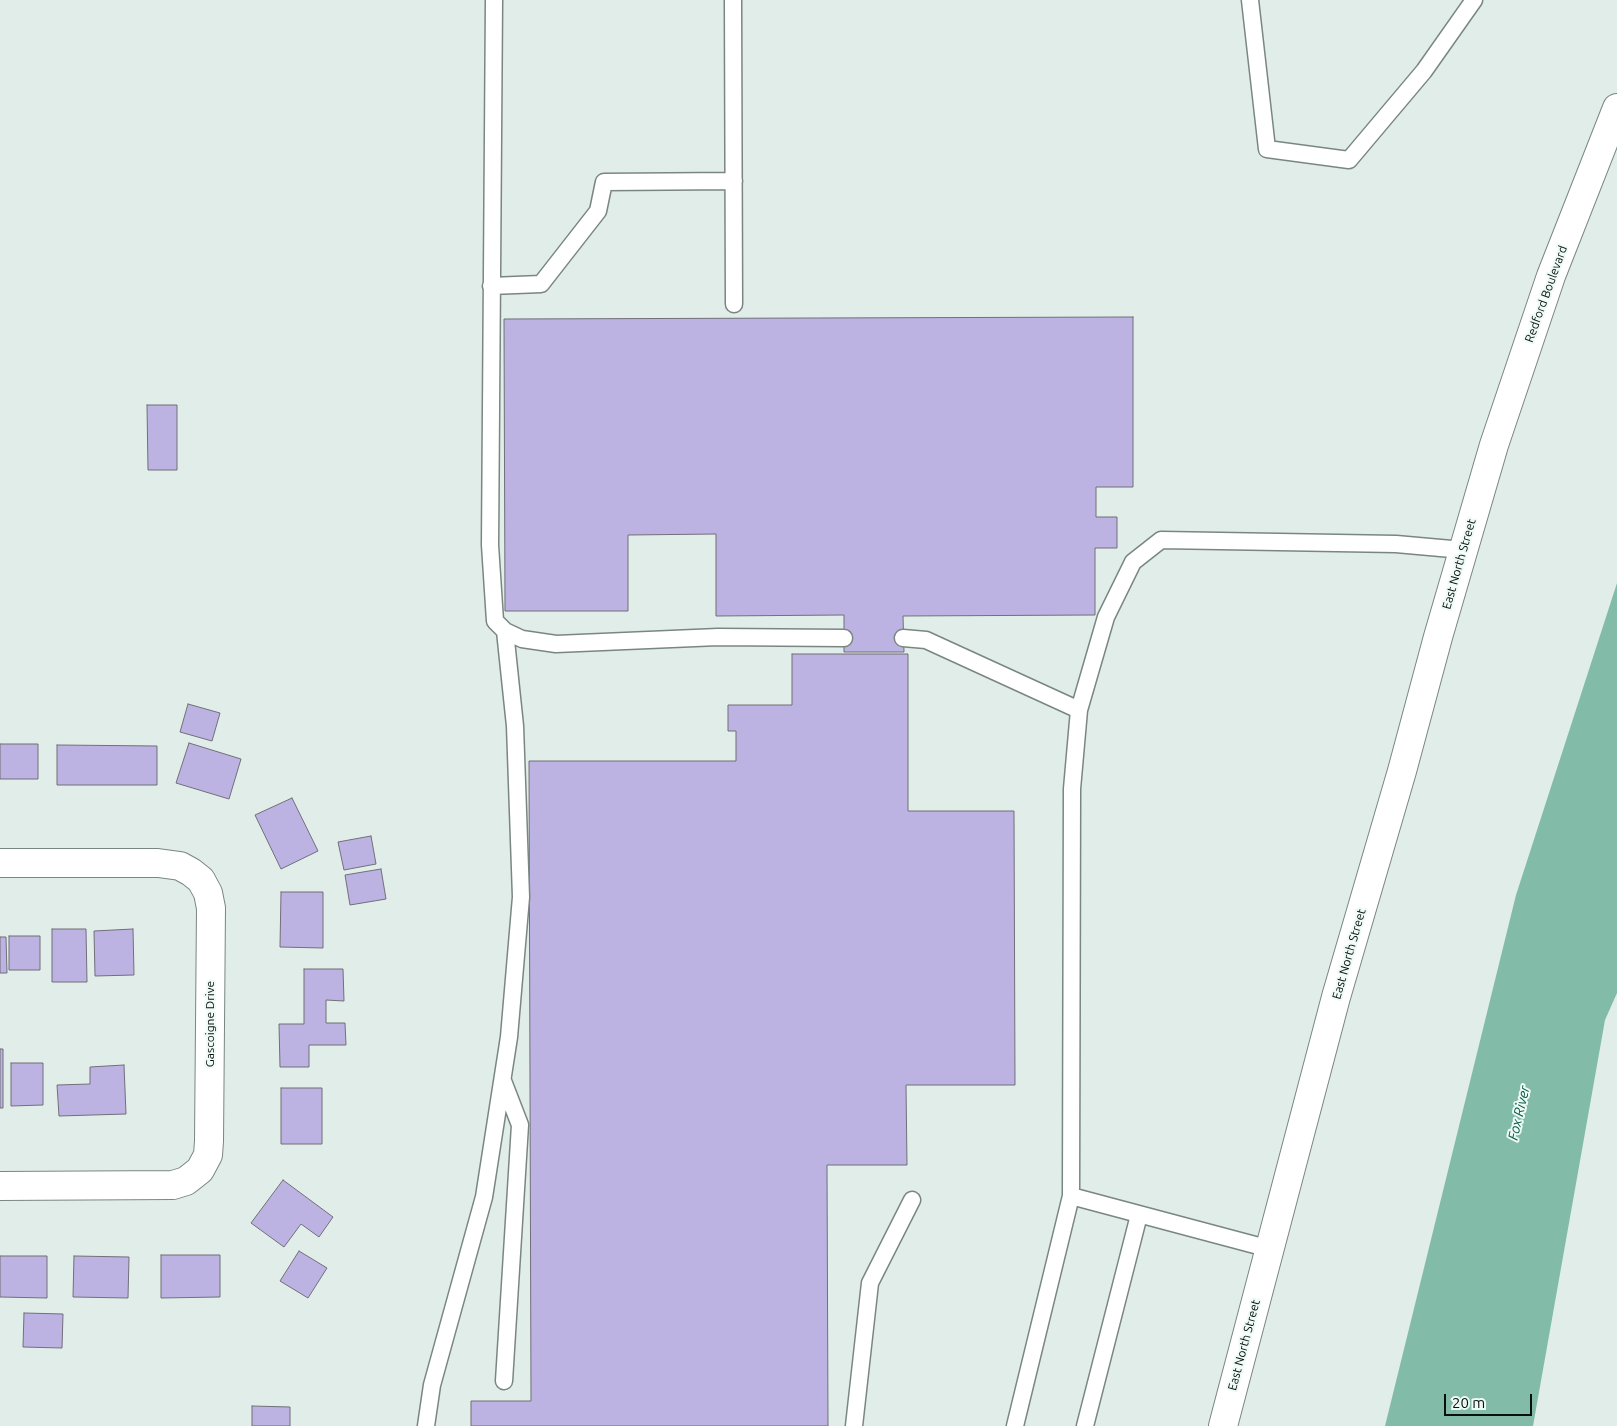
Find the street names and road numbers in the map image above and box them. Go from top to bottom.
street label: Redford Boulevard [1522,244,1570,344]
street label: East North Street [1439,517,1479,611]
street label: East North Street [1329,907,1369,1001]
street label: Gascoigne Drive [203,981,217,1067]
street label: East North Street [1225,1298,1263,1392]

